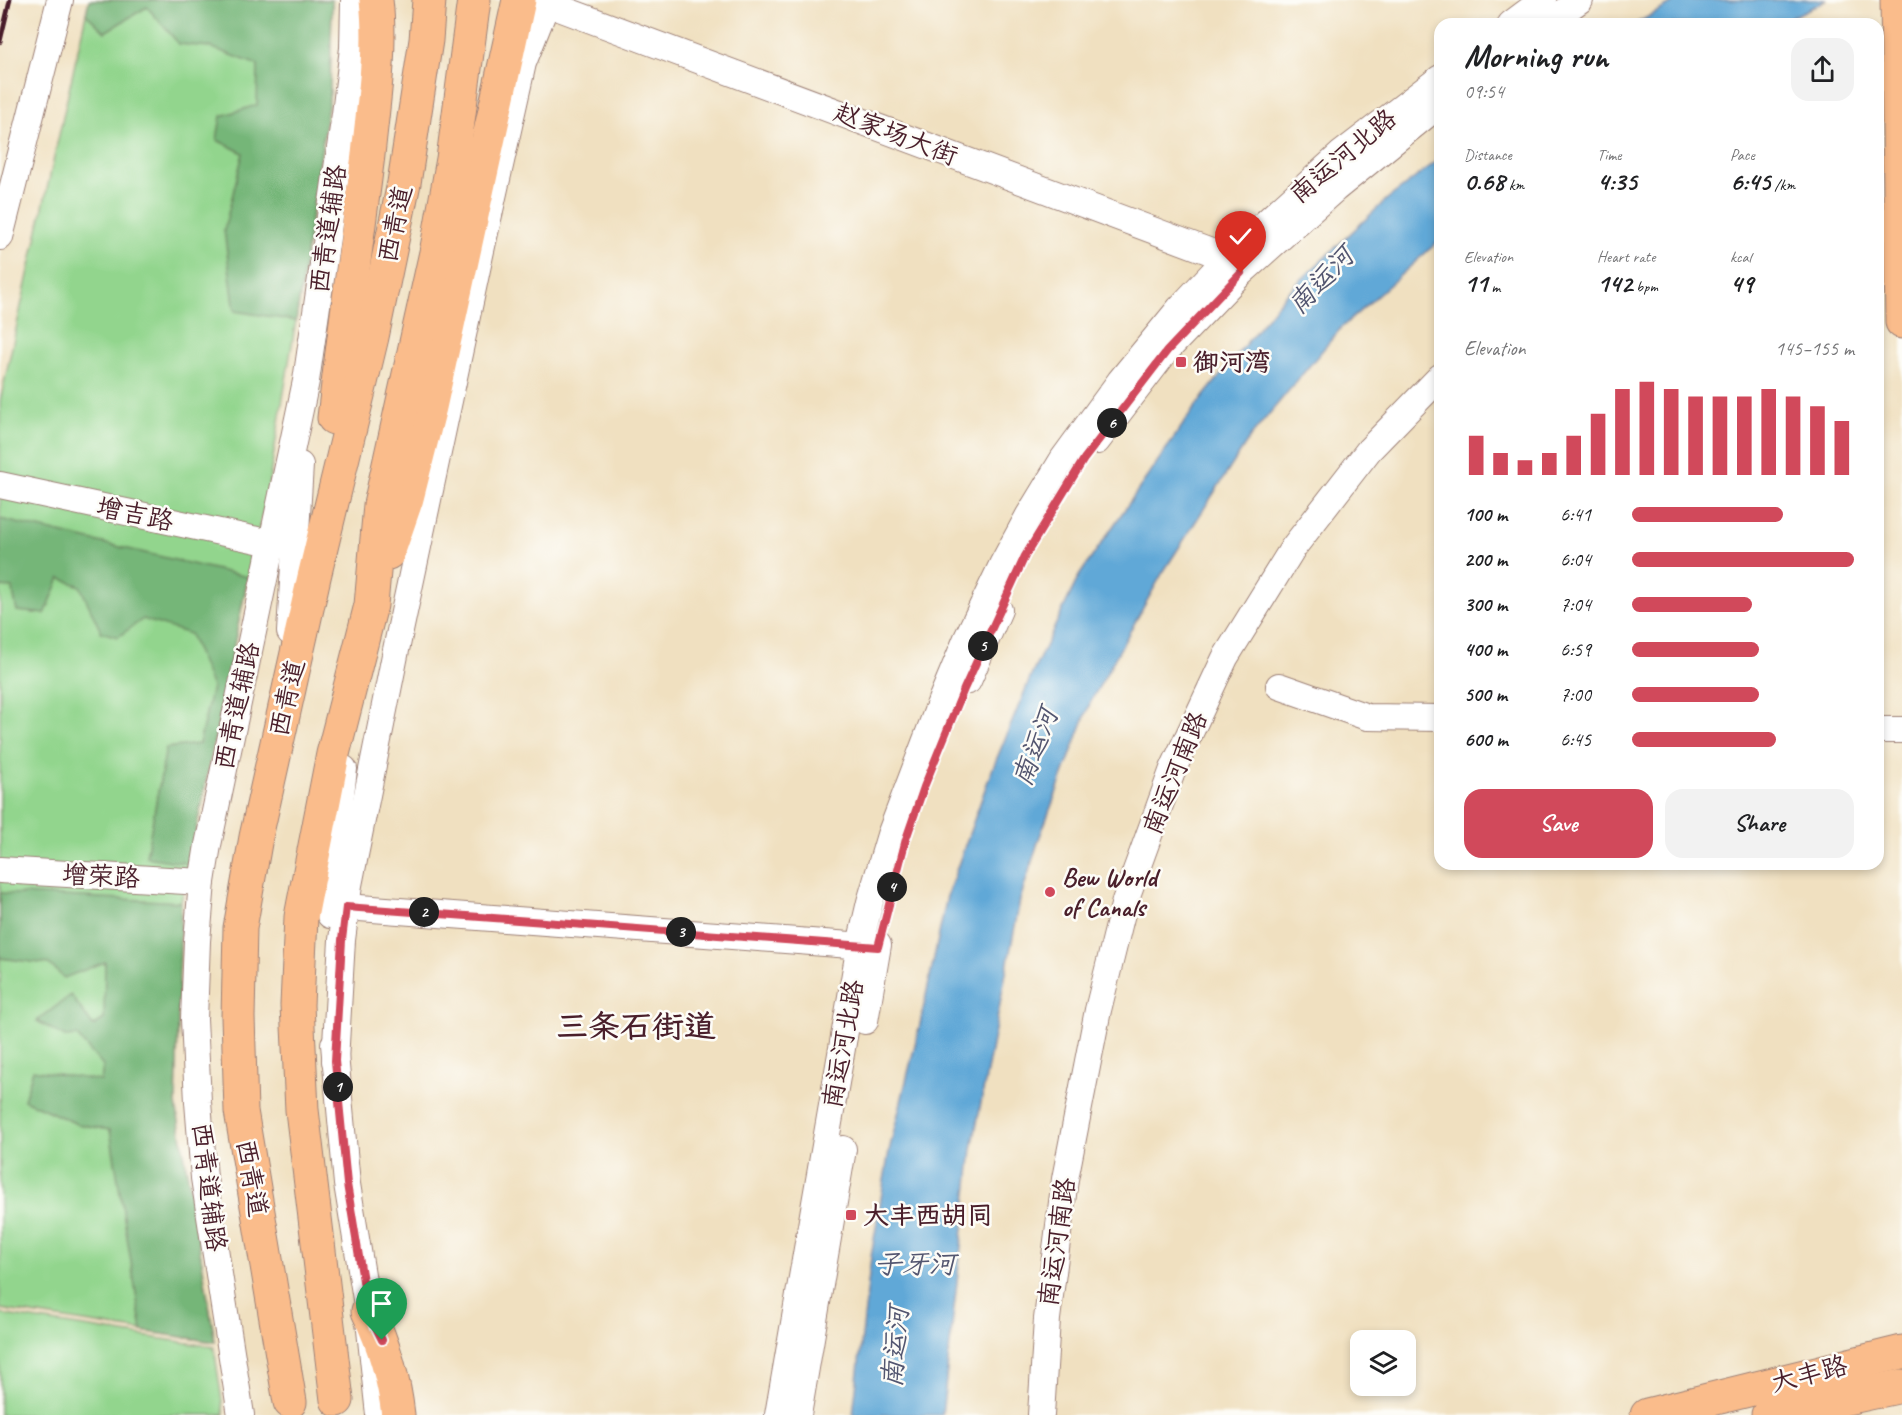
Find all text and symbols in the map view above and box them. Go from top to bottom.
text: Morning run [1464,35,1608,77]
button: share [1791,38,1854,101]
text: 09:54 [1464,79,1504,104]
street label: 赵家场大街 [829,95,963,173]
street label: 南运河北路 [1283,102,1403,210]
text: Distance [1464,145,1512,165]
text: Time [1597,145,1621,165]
text: Pace [1730,145,1755,165]
street label: 西青道辅路 [303,162,353,296]
text: 0.68 [1464,165,1505,198]
text: 4:35 [1597,165,1637,198]
text: 6:45 [1730,165,1770,198]
text: km [1505,175,1524,195]
text: /km [1770,175,1795,195]
street label: 西青道 [371,182,419,266]
pin [1215,211,1266,273]
icon: check [1224,220,1257,253]
water label: 南运河 [1281,236,1364,321]
text: Elevation [1464,247,1513,267]
text: Heart rate [1597,247,1655,267]
text: kcal [1730,247,1751,267]
text: 11 [1464,267,1487,300]
text: 142 [1597,267,1632,300]
text: 49 [1730,267,1753,300]
text: m [1487,277,1500,297]
text: bpm [1632,277,1658,297]
text: Elevation [1464,336,1526,361]
text: 145–155 m [1775,336,1854,361]
place label: 御河湾 [1193,346,1271,379]
marker: 御河湾 [1174,355,1188,369]
pin: 6 [1097,408,1127,438]
text: 6 [1108,413,1116,433]
street label: 增吉路 [93,490,177,538]
text: 100 m [1464,502,1507,527]
text: 6:41 [1560,502,1591,527]
text: 200 m [1464,547,1507,572]
text: 6:04 [1560,547,1591,572]
text: 300 m [1464,592,1507,617]
text: 7:04 [1560,592,1591,617]
pin: 5 [968,631,998,661]
text: 5 [980,636,986,656]
text: 400 m [1464,637,1507,662]
text: 6:59 [1560,637,1591,662]
street label: 西青道辅路 [207,639,267,773]
street label: 西青道 [262,656,312,740]
text: 500 m [1464,682,1507,707]
text: 7:00 [1560,682,1591,707]
water label: 南运河 [1005,699,1067,791]
street label: 南运河南路 [1135,707,1215,839]
text: 600 m [1464,727,1508,752]
text: 6:45 [1560,727,1591,752]
button: Save [1464,789,1653,858]
button: Share [1665,789,1854,858]
street label: 增荣路 [61,857,141,895]
place label: Bew World of Canals [1062,861,1161,924]
pin: 4 [877,872,907,902]
text: 4 [888,877,896,897]
marker: Bew World of Canals [1043,885,1057,899]
pin: 2 [409,897,439,927]
text: 2 [420,902,428,922]
pin: 3 [666,917,696,947]
text: 3 [677,922,685,942]
street label: 南运河北路 [815,977,871,1111]
district label: 三条石街道 [556,1006,716,1047]
pin: 1 [323,1072,353,1102]
text: 1 [334,1077,342,1097]
street label: 西青道辅路 [185,1120,233,1254]
street label: 西青道 [229,1137,275,1219]
street label: 南运河南路 [1032,1175,1082,1309]
place label: 大丰西胡同 [863,1199,993,1232]
marker: 大丰西胡同 [844,1208,858,1222]
water label: 子牙河 [875,1247,959,1281]
pin [356,1278,407,1340]
icon: arrive [365,1287,398,1320]
water label: 南运河 [875,1301,916,1389]
map controls [1350,1330,1416,1396]
button: layers [1350,1330,1416,1396]
street label: 大丰路 [1767,1349,1851,1399]

